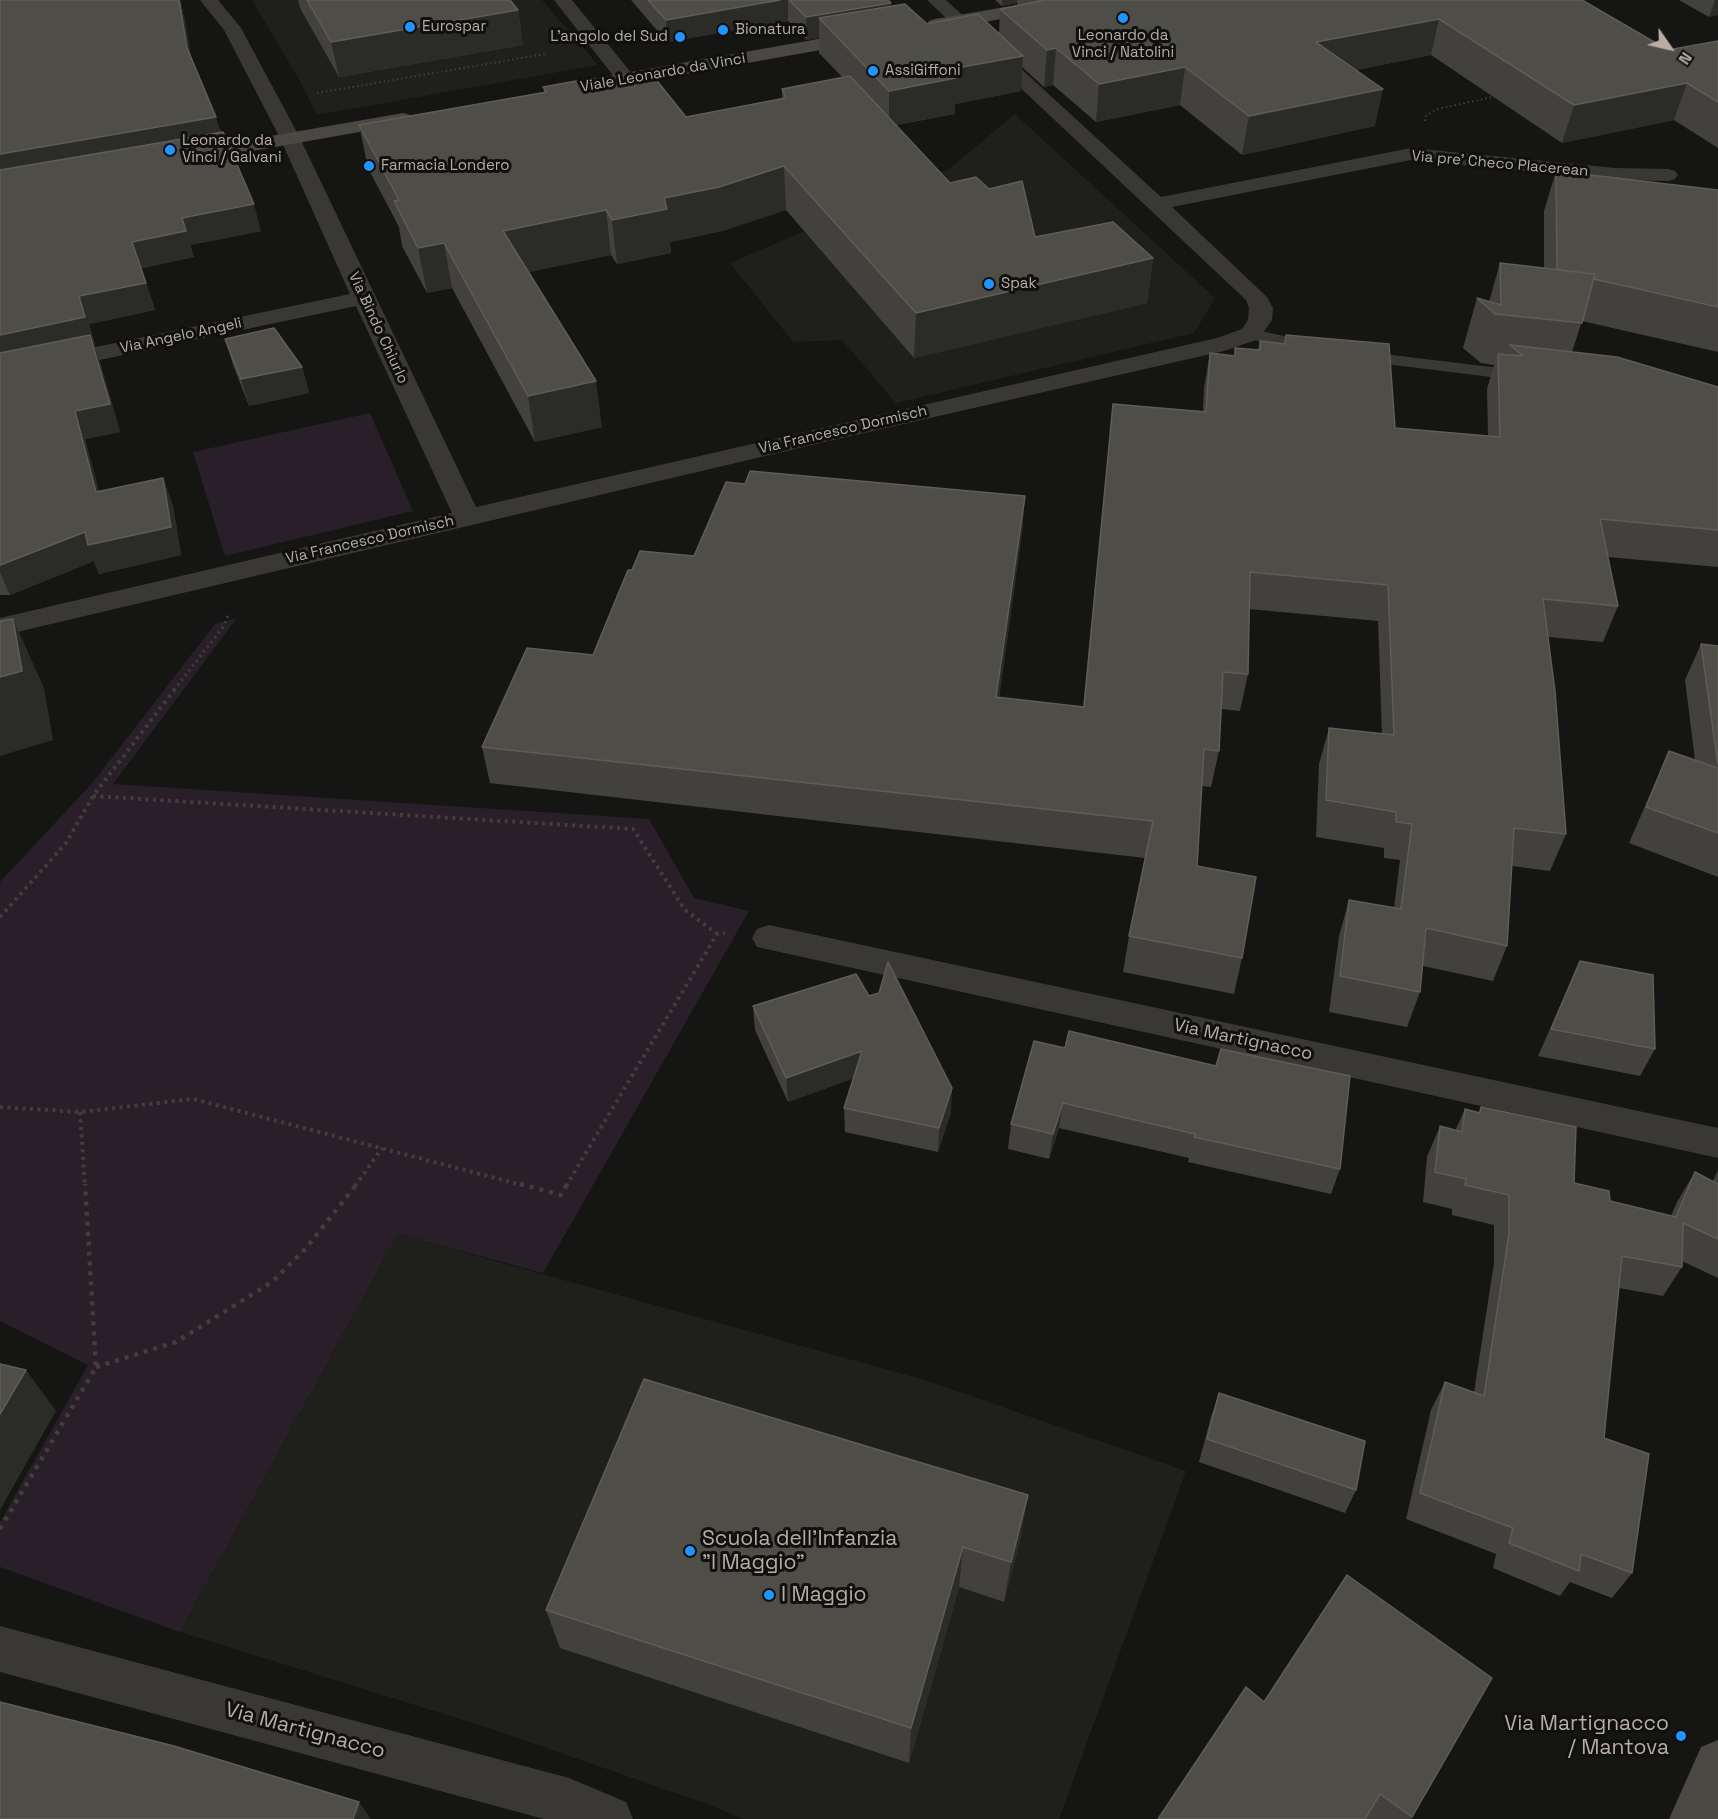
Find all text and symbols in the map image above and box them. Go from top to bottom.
marker: Leonardo da Vinci / Natolini [1116,11,1130,25]
place label: Eurospar [422,18,486,36]
north arrow [1640,18,1700,78]
marker: Eurospar [403,20,417,34]
place label: Bionatura [735,21,805,39]
marker: Bionatura [716,23,730,37]
place label: Leonardo da Vinci / Natolini [1072,27,1174,62]
place label: L'angolo del Sud [550,28,668,46]
marker: L'angolo del Sud [673,30,687,44]
text: N [1674,48,1697,69]
street label: Viale Leonardo da Vinci [579,50,747,96]
place label: AssiGiffoni [885,62,961,80]
marker: AssiGiffoni [866,64,880,78]
place label: Leonardo da Vinci / Galvani [182,132,282,167]
marker: Leonardo da Vinci / Galvani [163,143,177,157]
street label: Via pre' Checo Placerean [1411,147,1589,181]
place label: Farmacia Londero [381,157,510,175]
marker: Farmacia Londero [362,159,376,173]
street label: Via Bindo Chiurlo [344,269,412,387]
place label: Spak [1001,275,1037,293]
marker: Spak [982,277,996,291]
street label: Via Angelo Angeli [119,314,243,358]
street label: Via Francesco Dormisch [757,402,929,458]
street label: Via Francesco Dormisch [284,512,456,568]
street label: Via Martignacco [1172,1015,1314,1065]
place label: Scuola dell'Infanzia "I Maggio" [702,1526,897,1576]
marker: Scuola dell'Infanzia "I Maggio" [683,1544,697,1558]
place label: I Maggio [781,1582,867,1608]
marker: I Maggio [762,1588,776,1602]
street label: Via Martignacco [222,1698,388,1764]
place label: Via Martignacco / Mantova [1504,1711,1669,1761]
marker: Via Martignacco / Mantova [1674,1729,1688,1743]

